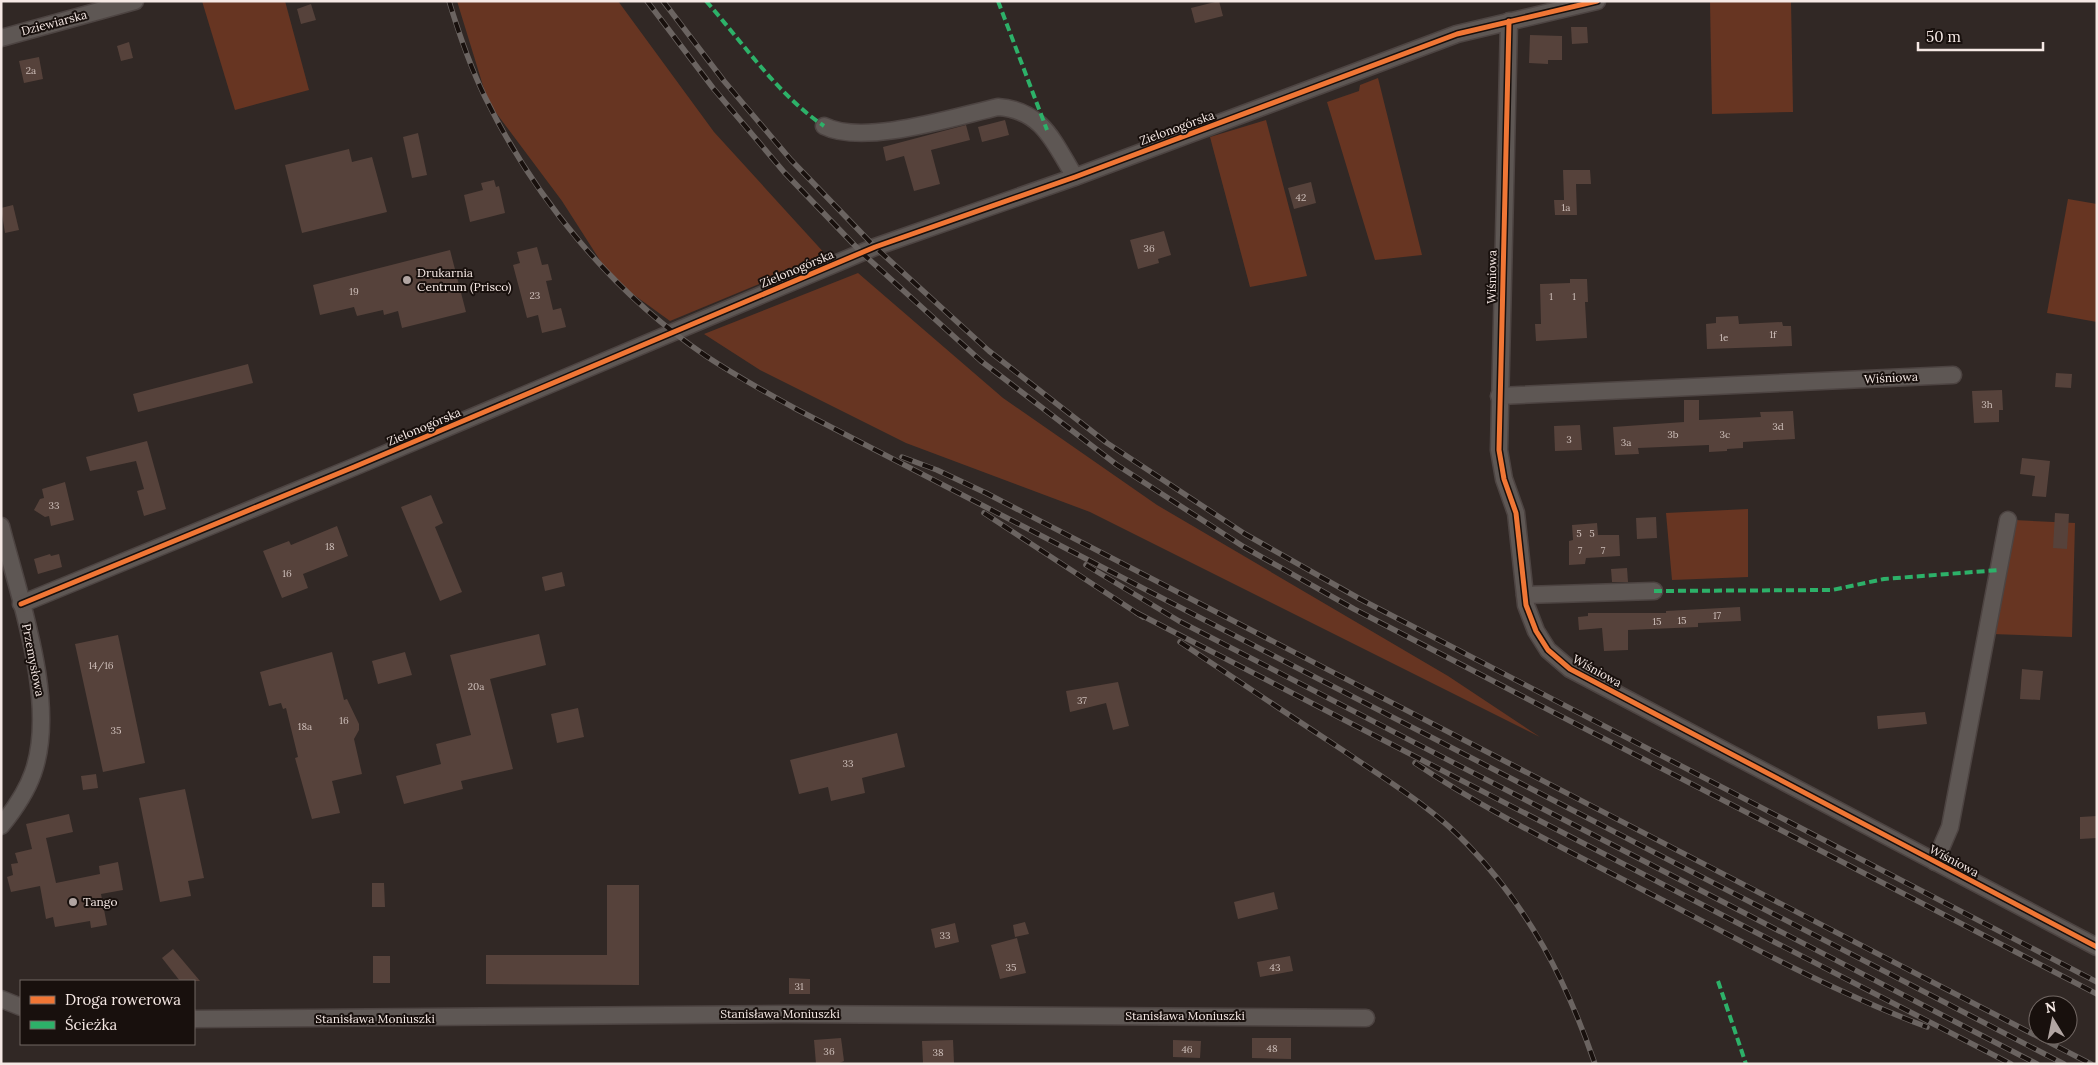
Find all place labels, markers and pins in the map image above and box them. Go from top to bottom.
place label: Drukarnia Centrum (Prisco) [417,265,512,295]
marker: Drukarnia Centrum (Prisco) [401,274,413,286]
place label: Tango [83,894,117,909]
marker: Tango [67,896,79,908]

